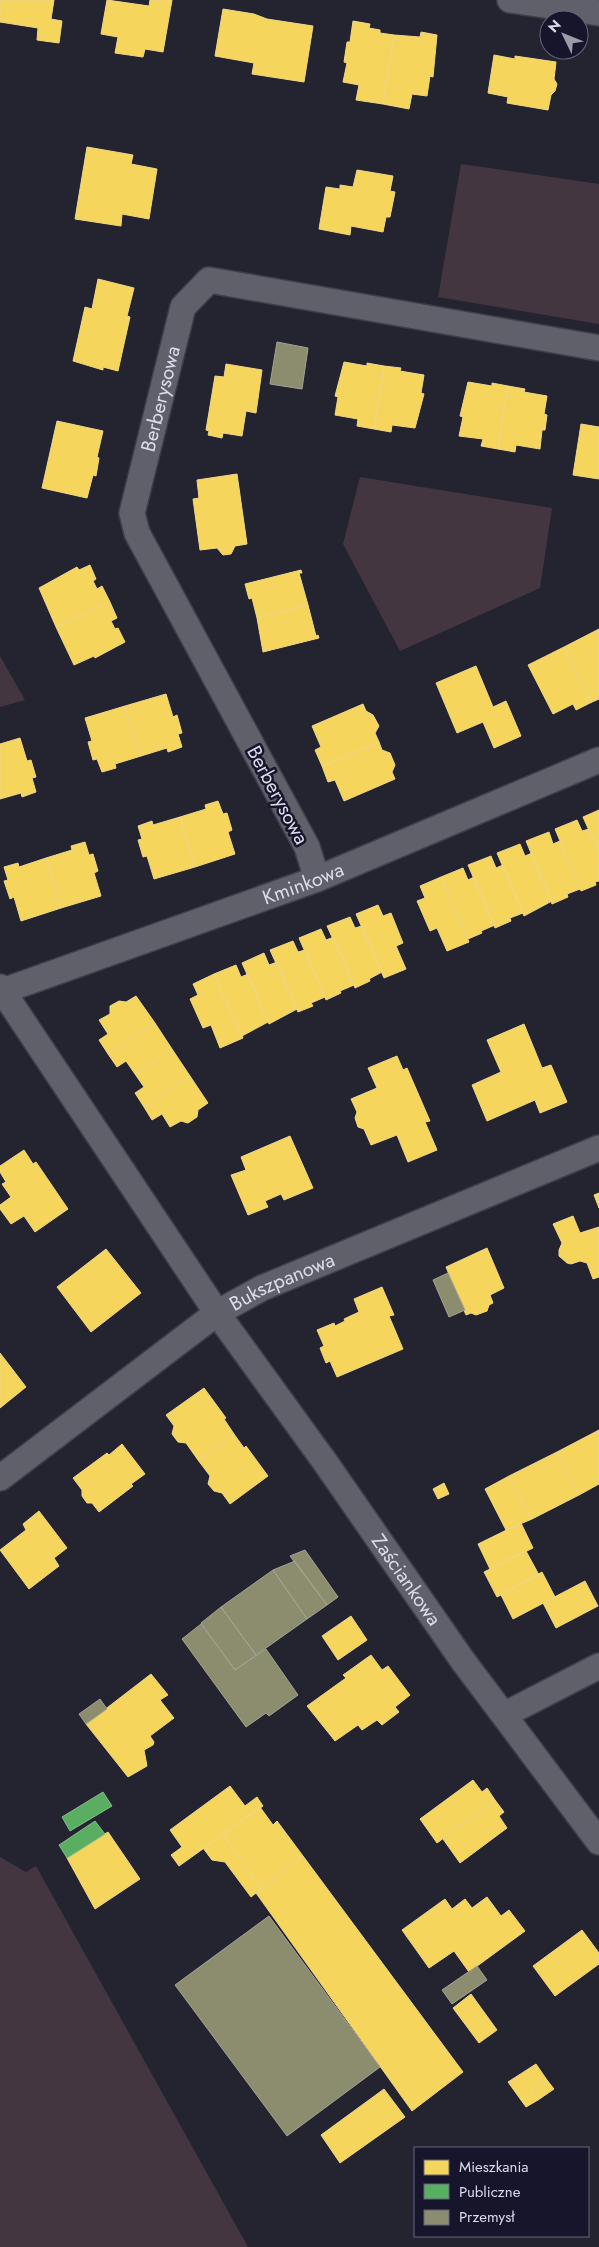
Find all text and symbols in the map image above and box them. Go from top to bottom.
north arrow [539,10,589,60]
text: N [543,15,566,37]
street label: Berberysowa [134,343,188,455]
street label: Berberysowa [239,741,316,850]
street label: Kminkowa [259,855,349,912]
street label: Bukszpanowa [224,1245,339,1318]
street label: Zaściankowa [364,1528,448,1632]
legend [414,2147,589,2237]
text: Mieszkania [459,2156,529,2178]
text: Publiczne [459,2181,521,2203]
text: Przemysł [459,2206,515,2228]

